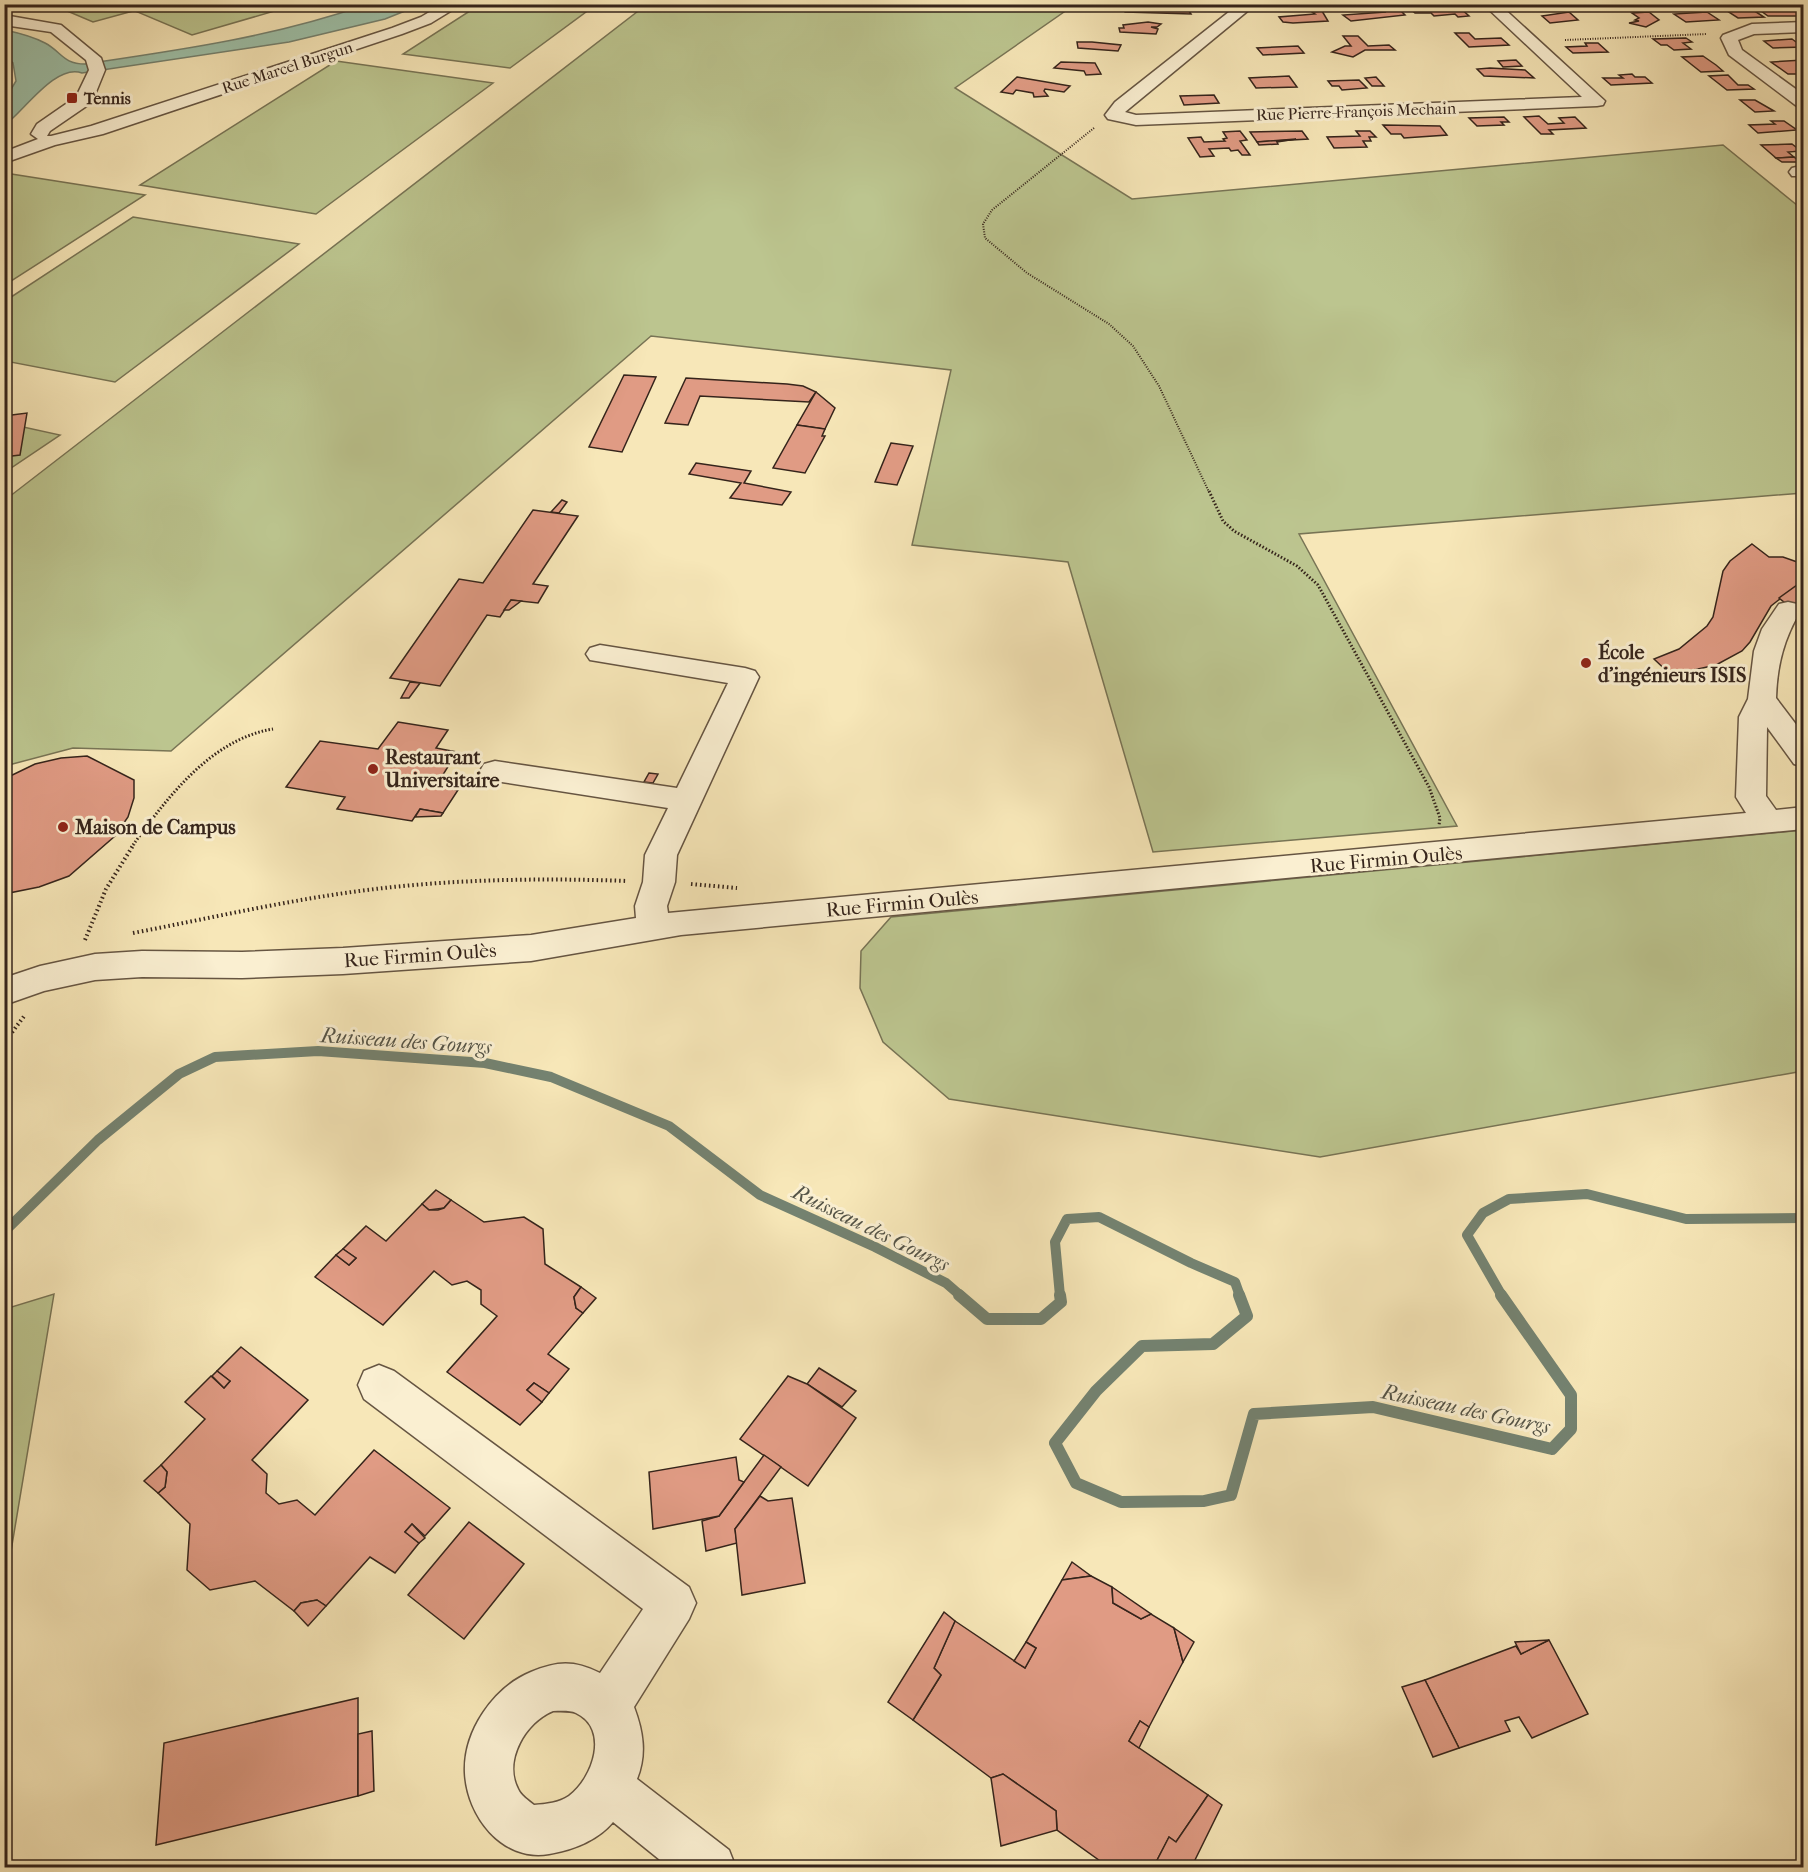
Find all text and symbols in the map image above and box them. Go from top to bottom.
street label: Rue Marcel Burgun [219,37,356,98]
place label: Tennis [83,89,131,108]
marker: Tennis [65,91,79,105]
street label: Rue Pierre-François Mechain [1256,98,1457,124]
place label: École d'ingénieurs ISIS [1598,639,1746,687]
marker: École d'ingénieurs ISIS [1579,656,1593,670]
place label: Restaurant Universitaire [384,746,500,792]
marker: Restaurant Universitaire [366,762,380,776]
place label: Maison de Campus [74,816,236,839]
marker: Maison de Campus [56,820,70,834]
street label: Rue Firmin Oulès [1309,841,1463,878]
street label: Rue Firmin Oulès [825,885,979,922]
street label: Rue Firmin Oulès [343,939,497,972]
water label: Ruisseau des Gourgs [318,1023,493,1059]
water label: Ruisseau des Gourgs [787,1179,954,1277]
water label: Ruisseau des Gourgs [1378,1379,1553,1439]

